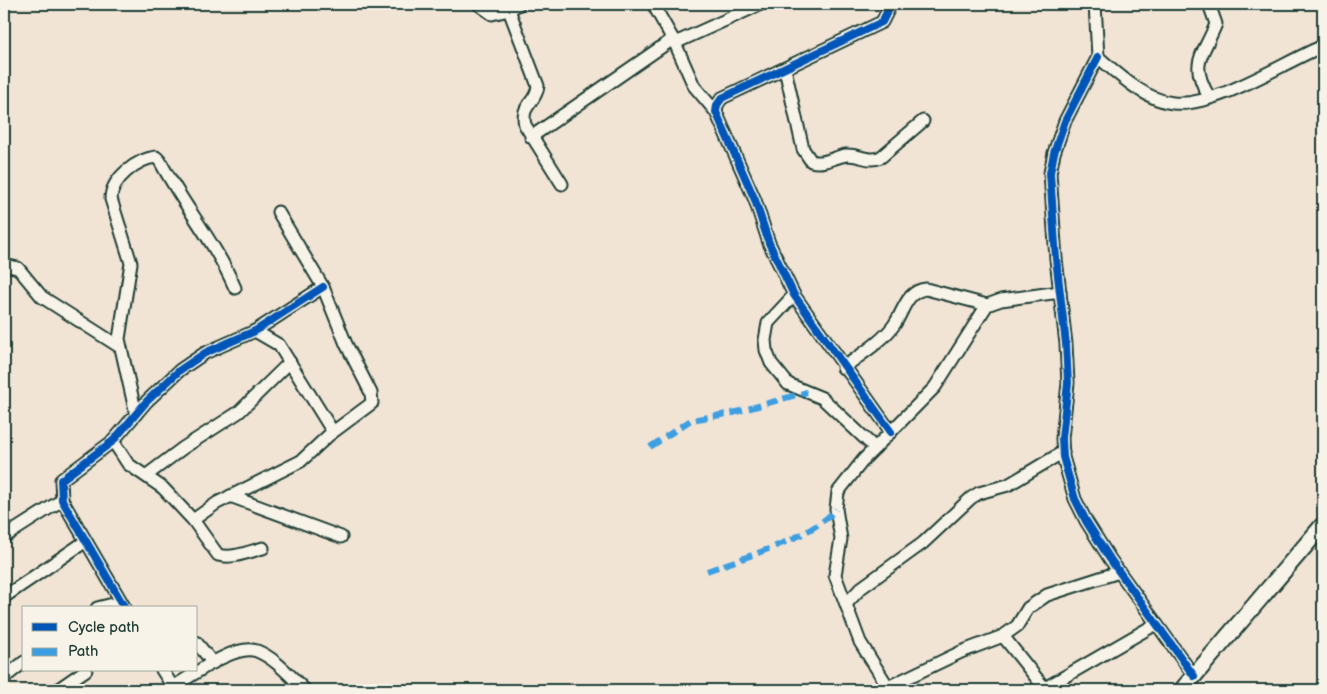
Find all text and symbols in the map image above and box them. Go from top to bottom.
legend [22,606,198,672]
text: Cycle path [68,618,139,637]
text: Path [68,642,98,661]

